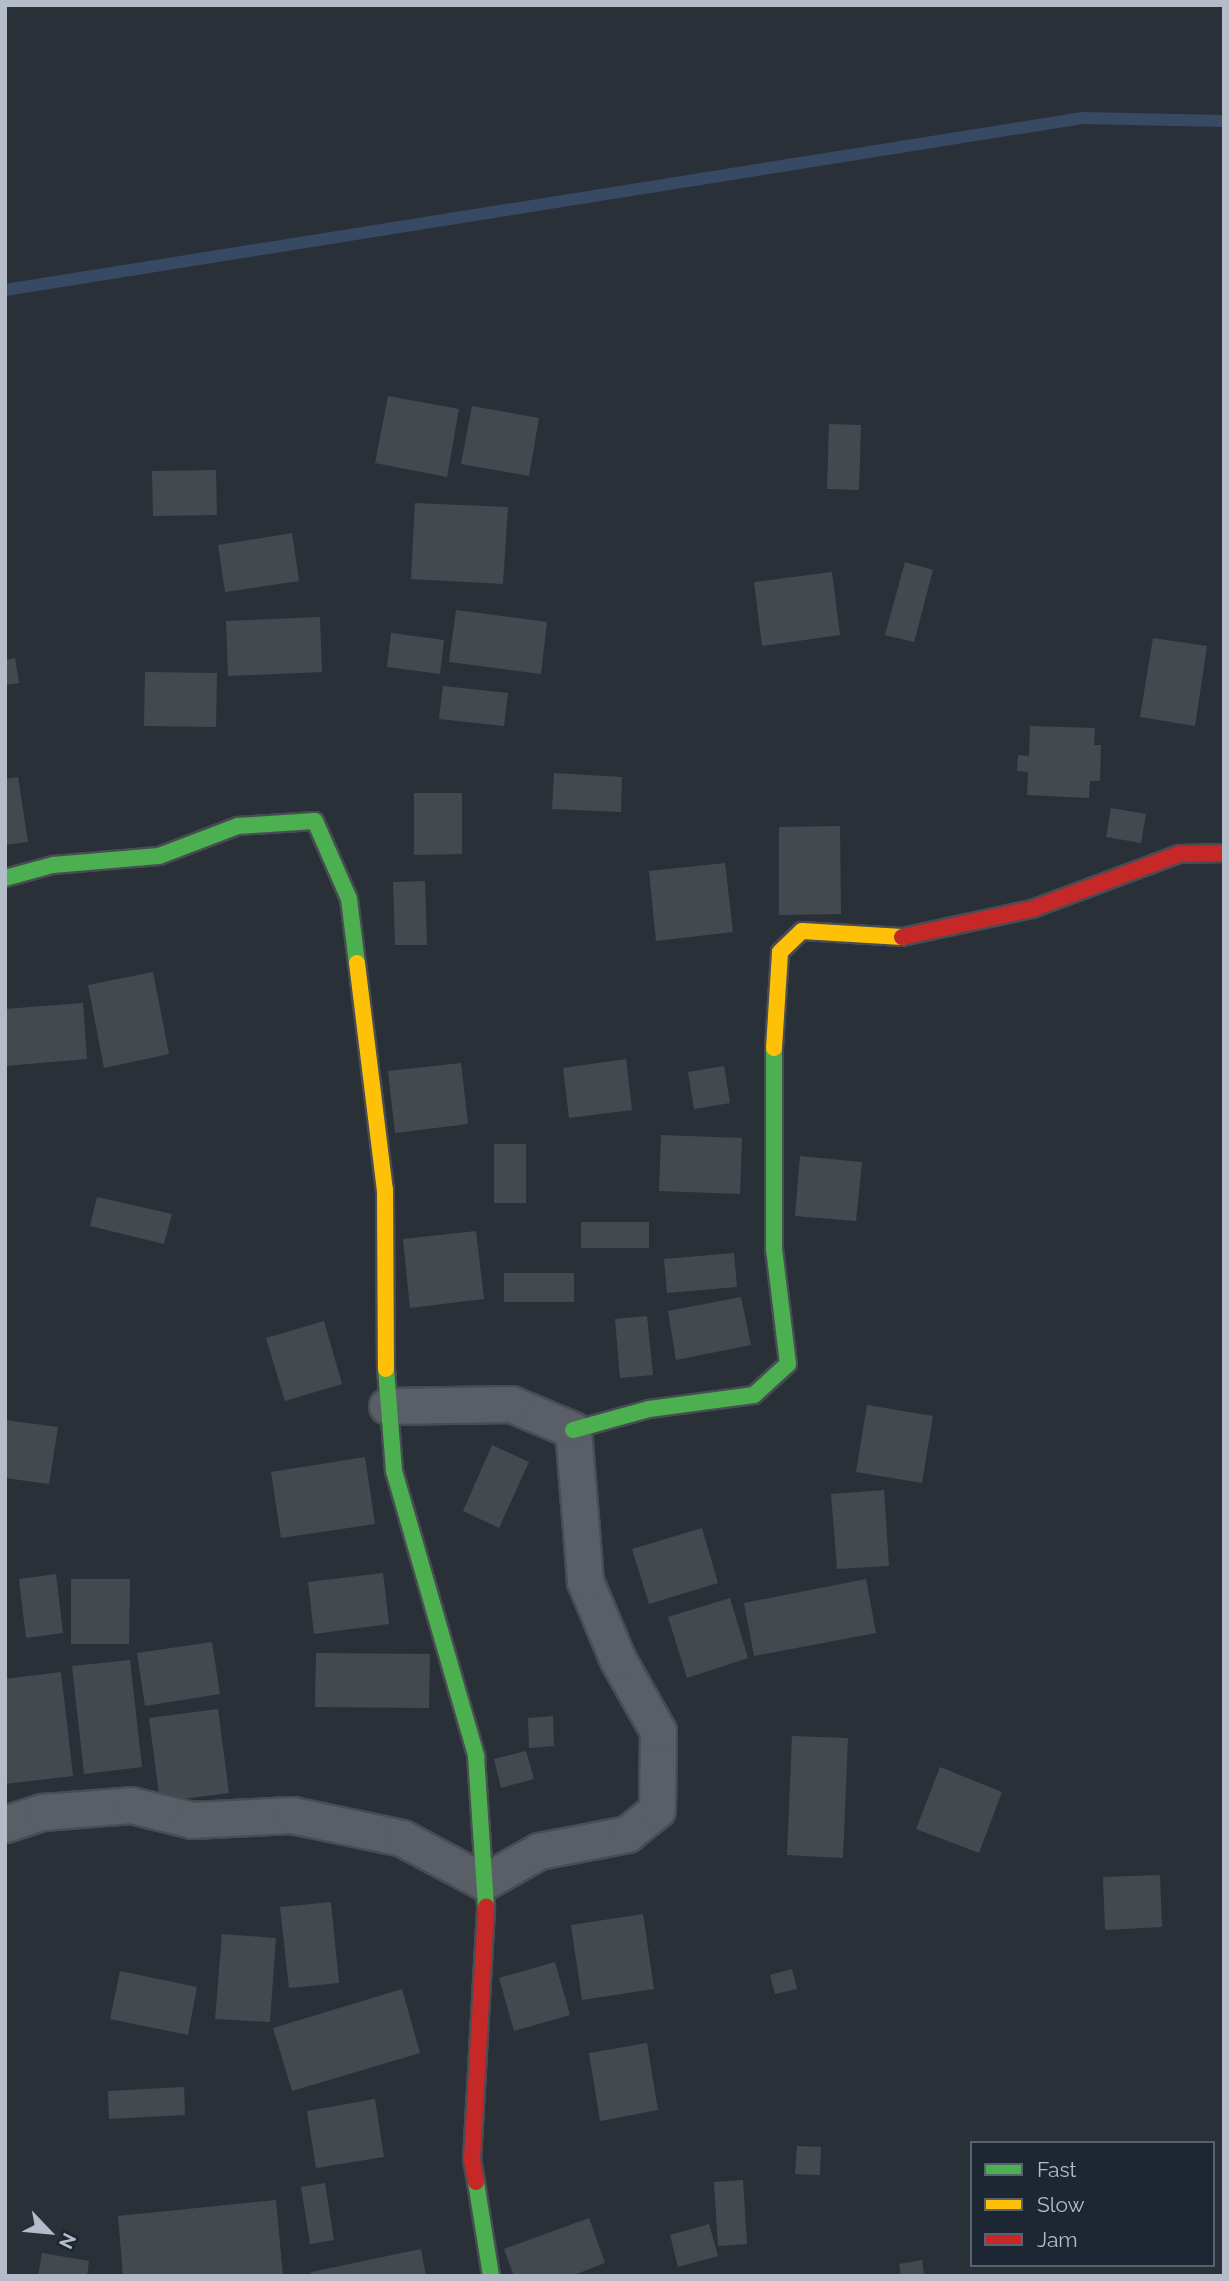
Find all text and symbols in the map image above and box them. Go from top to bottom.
legend [970,2141,1215,2267]
text: Fast [1037,2157,1077,2182]
text: Slow [1037,2192,1085,2217]
north arrow [14,2197,84,2267]
text: Jam [1037,2227,1078,2252]
text: N [55,2230,81,2253]

